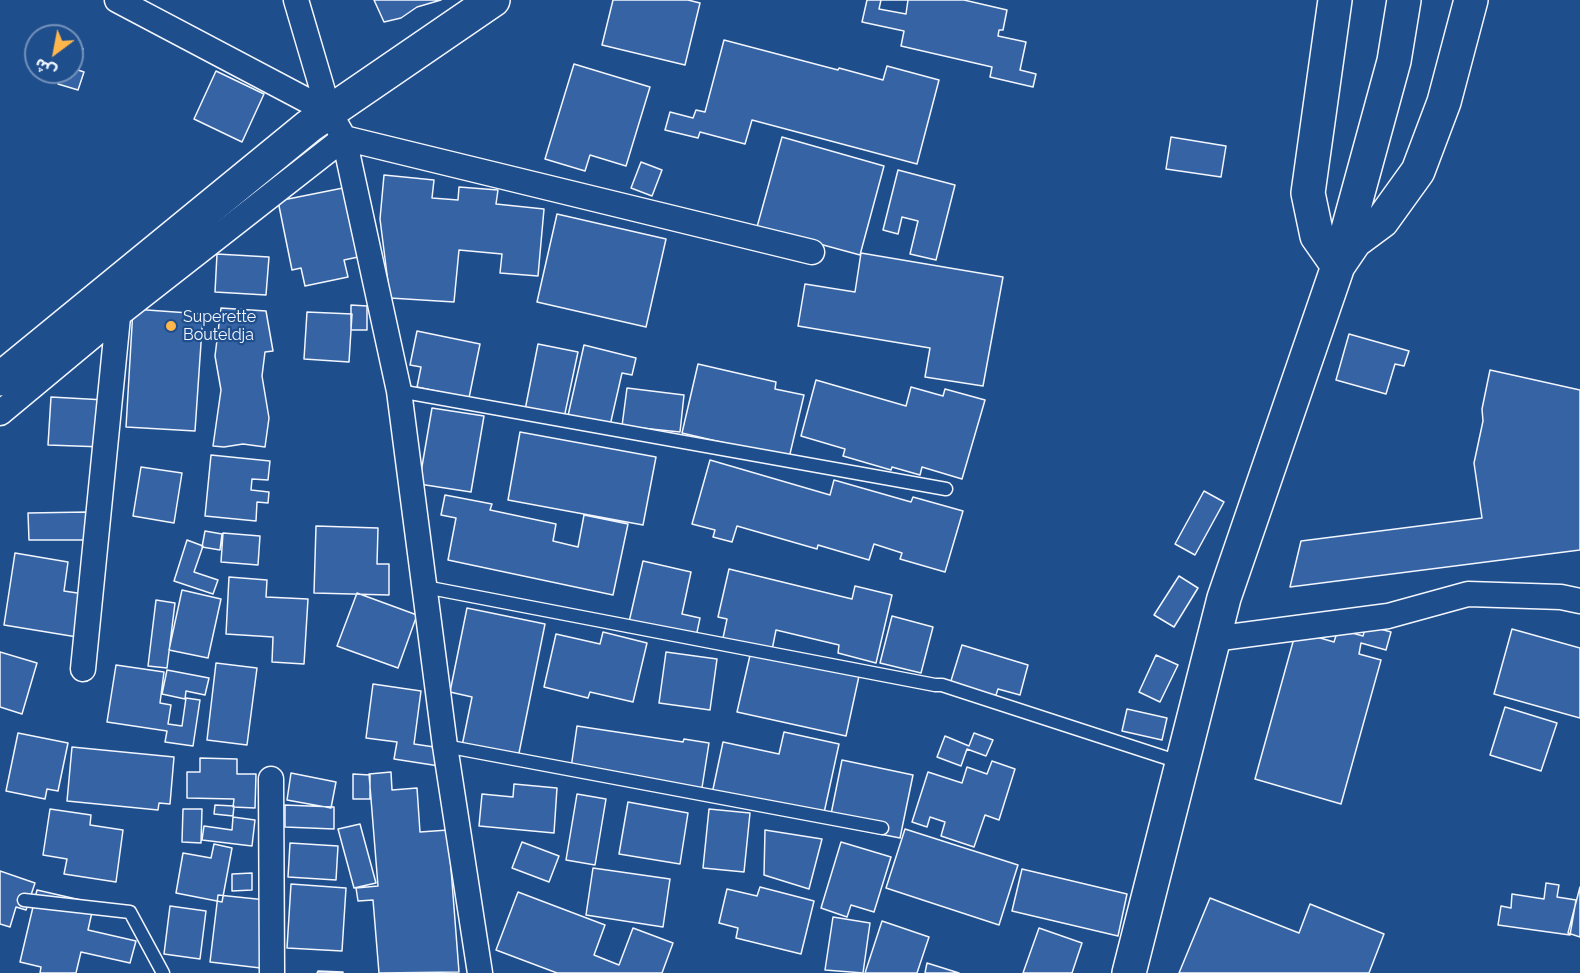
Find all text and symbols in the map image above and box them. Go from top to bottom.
north arrow [24,24,84,84]
text: ش [31,54,60,82]
place label: Superette Bouteldja [183,307,256,345]
marker: Superette Bouteldja [164,319,178,333]

